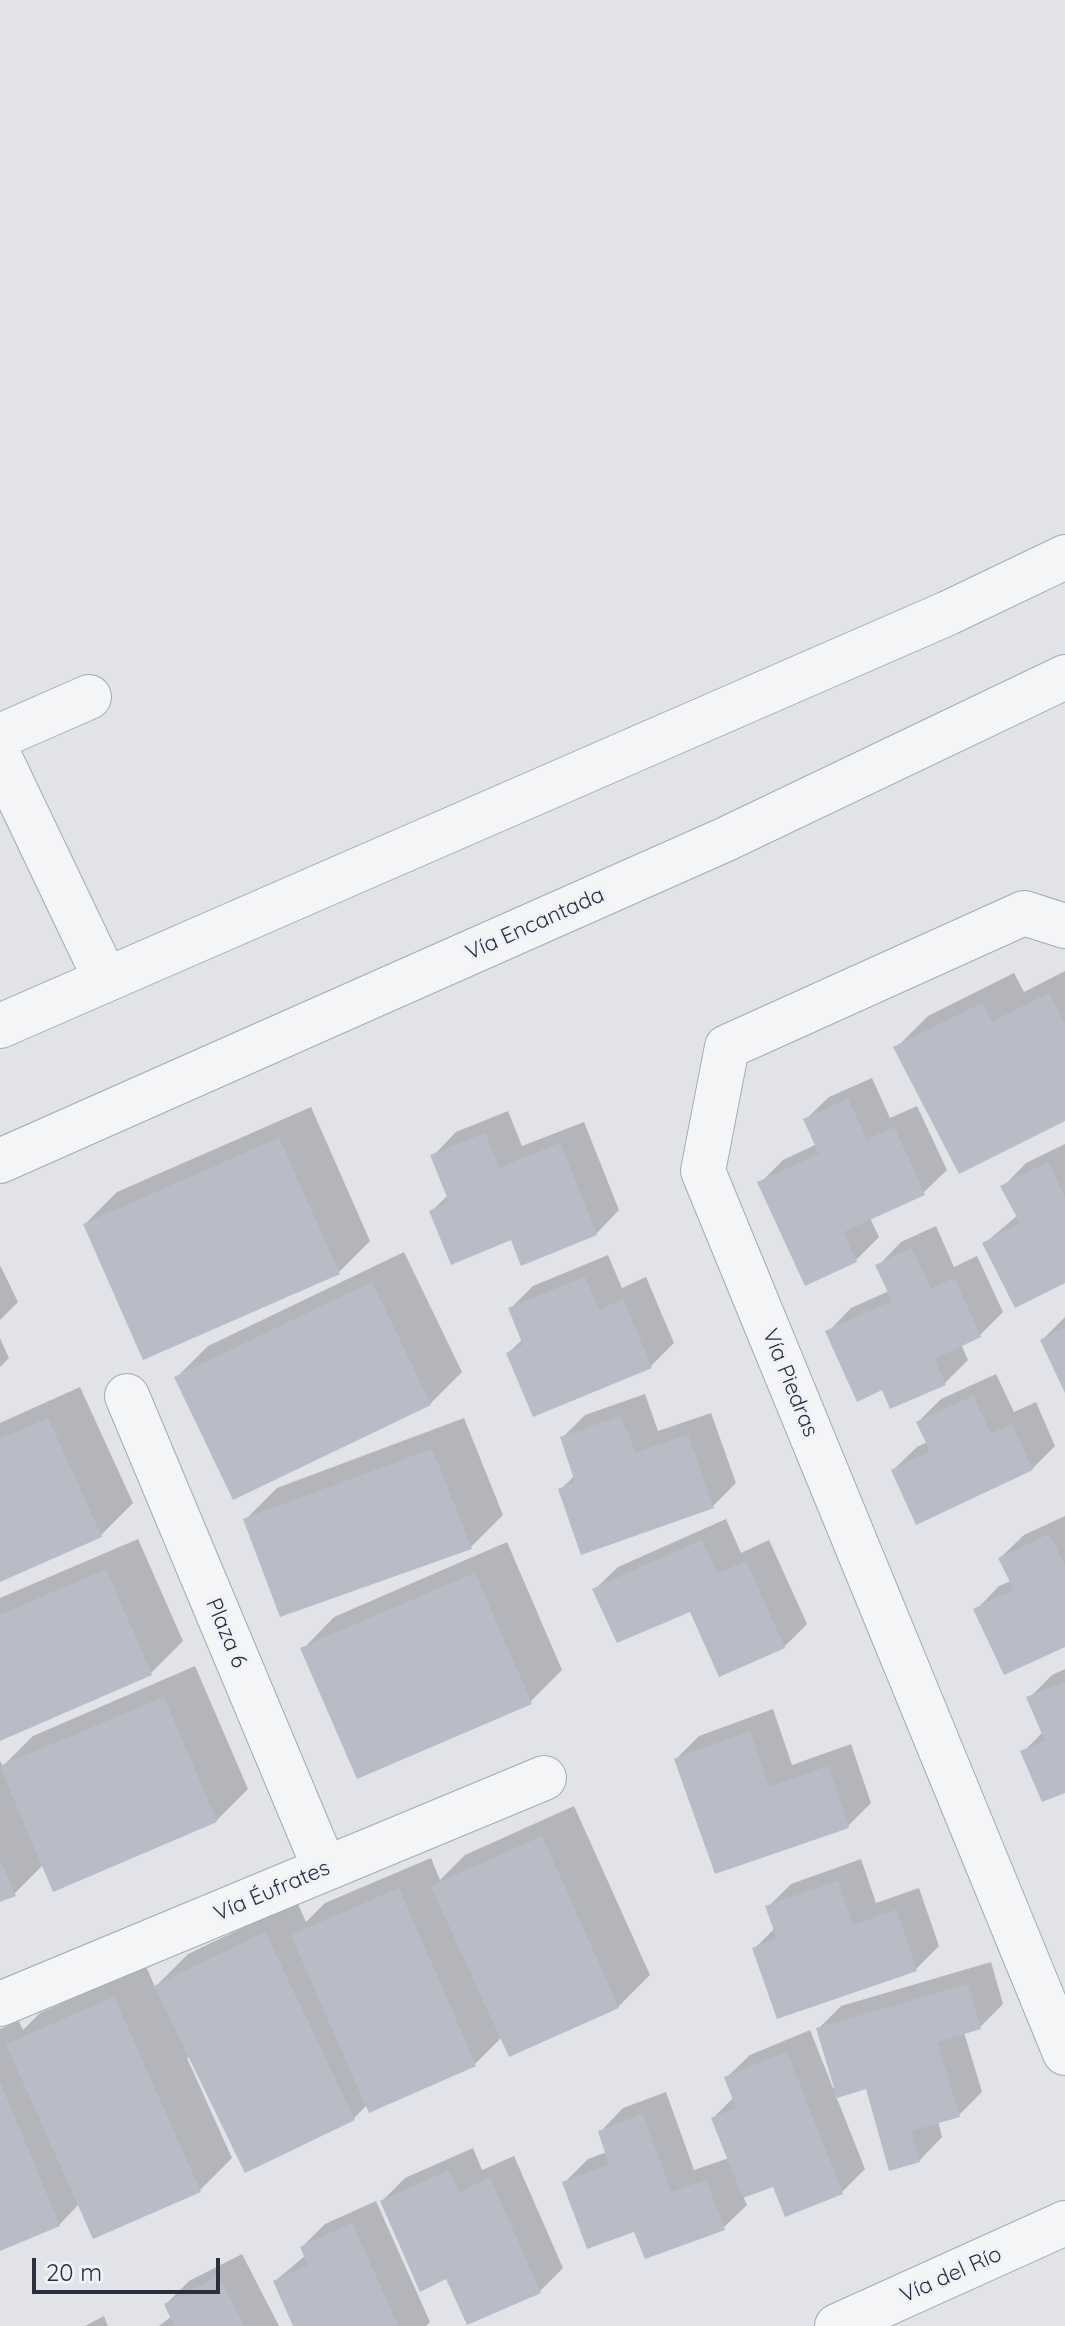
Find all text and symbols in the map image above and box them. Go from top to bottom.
street label: Vía Encantada [462,882,608,966]
street label: Vía Piedras [756,1325,824,1441]
street label: Plaza 6 [200,1594,252,1672]
street label: Vía Éufrates [210,1855,334,1927]
street label: Vía del Río [896,2241,1006,2309]
scale bar [36,2242,224,2292]
text: 20 m [46,2257,102,2287]

